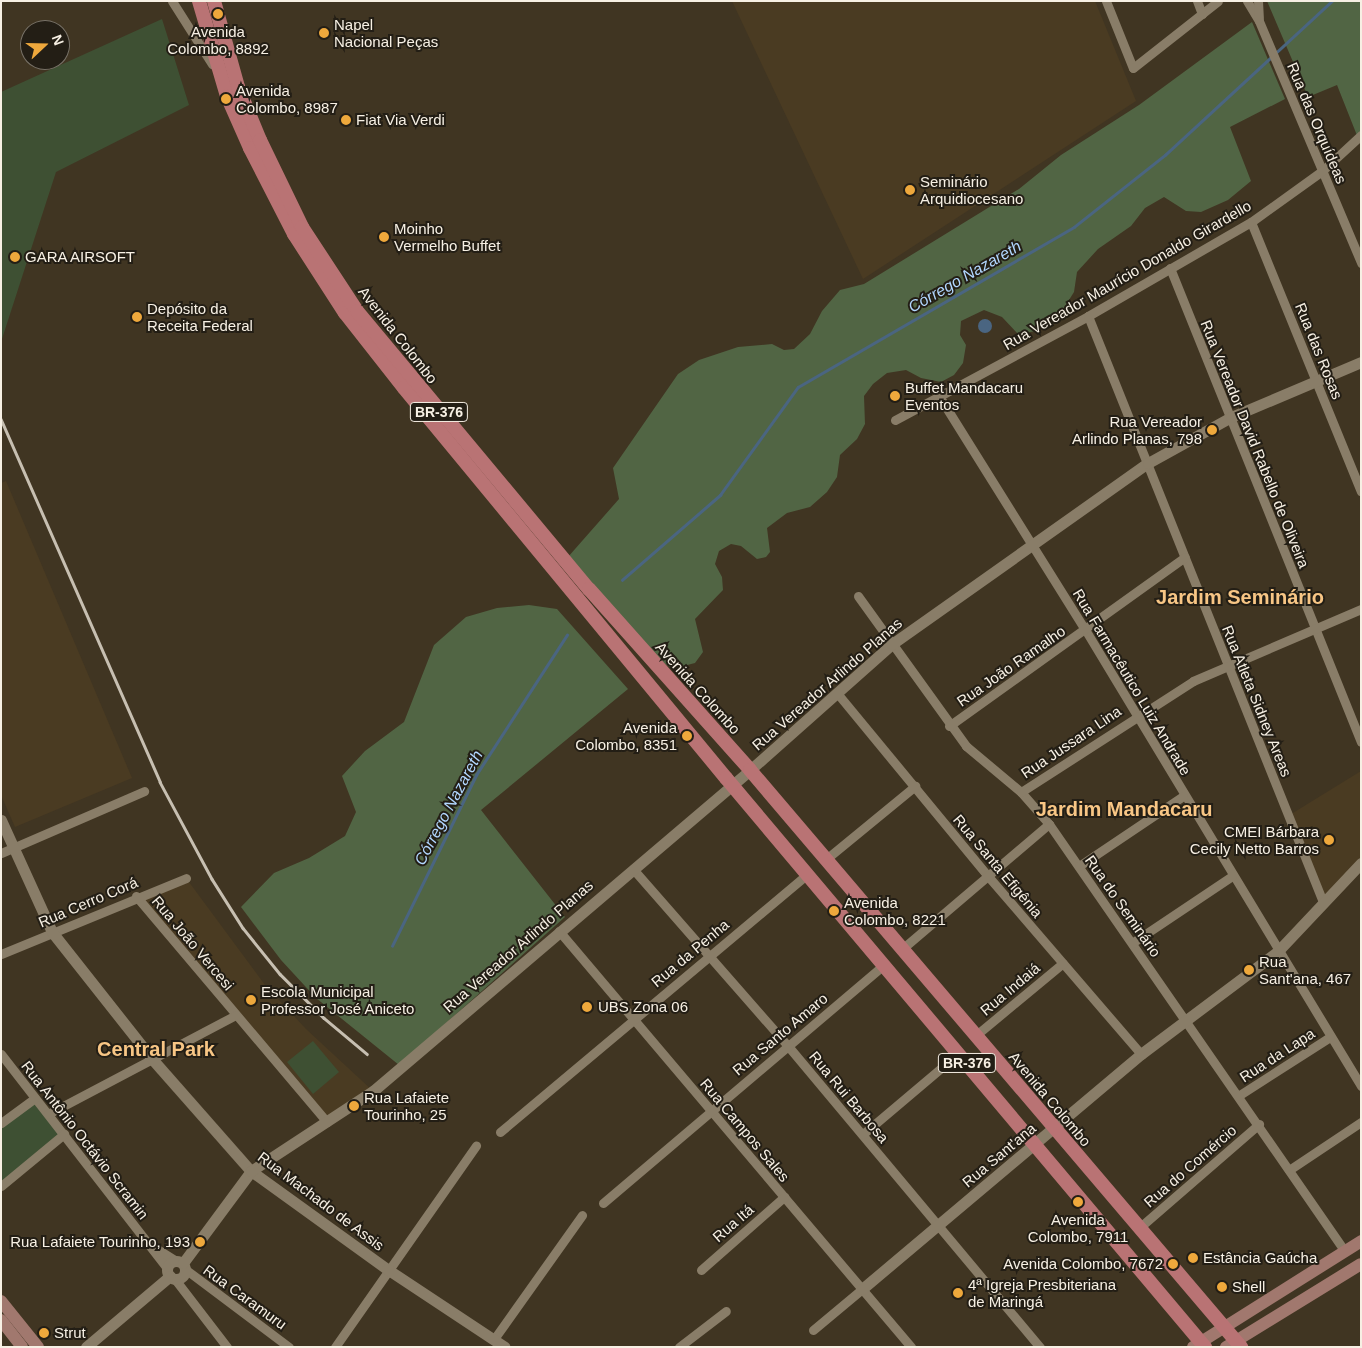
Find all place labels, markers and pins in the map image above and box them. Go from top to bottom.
marker: Avenida Colombo, 8892 [212,8,224,20]
place label: Napel Nacional Peças [334,15,438,50]
place label: Avenida Colombo, 8892 [167,22,269,57]
marker: Napel Nacional Peças [318,27,330,39]
place label: Avenida Colombo, 8987 [236,81,338,116]
marker: Avenida Colombo, 8987 [220,93,232,105]
place label: Fiat Via Verdi [356,111,445,129]
marker: Fiat Via Verdi [340,114,352,126]
place label: Seminário Arquidiocesano [920,172,1023,207]
marker: Seminário Arquidiocesano [904,184,916,196]
place label: Moinho Vermelho Buffet [394,219,500,254]
marker: Moinho Vermelho Buffet [378,231,390,243]
place label: GARA AIRSOFT [25,248,137,266]
marker: GARA AIRSOFT [9,251,21,263]
place label: Depósito da Receita Federal [147,299,253,334]
marker: Depósito da Receita Federal [131,311,143,323]
place label: Buffet Mandacaru Eventos [905,378,1023,413]
marker: Buffet Mandacaru Eventos [889,390,901,402]
place label: Rua Vereador Arlindo Planas, 798 [1072,412,1202,447]
marker: Rua Vereador Arlindo Planas, 798 [1206,424,1218,436]
place label: Avenida Colombo, 8351 [575,718,677,753]
marker: Avenida Colombo, 8351 [681,730,693,742]
place label: CMEI Bárbara Cecily Netto Barros [1190,822,1319,857]
marker: CMEI Bárbara Cecily Netto Barros [1323,834,1335,846]
place label: Avenida Colombo, 8221 [844,893,946,928]
marker: Avenida Colombo, 8221 [828,905,840,917]
place label: Rua Sant'ana, 467 [1259,952,1351,987]
marker: Rua Sant'ana, 467 [1243,964,1255,976]
place label: Escola Municipal Professor José Aniceto [261,982,415,1017]
marker: Escola Municipal Professor José Aniceto [245,994,257,1006]
place label: UBS Zona 06 [598,998,688,1016]
marker: UBS Zona 06 [580,1000,594,1014]
place label: Rua Lafaiete Tourinho, 25 [364,1088,449,1123]
marker: Rua Lafaiete Tourinho, 25 [348,1100,360,1112]
marker: Avenida Colombo, 7911 [1072,1196,1084,1208]
place label: Avenida Colombo, 7911 [1028,1210,1128,1245]
place label: Rua Lafaiete Tourinho, 193 [10,1233,190,1251]
marker: Rua Lafaiete Tourinho, 193 [194,1236,206,1248]
place label: Estância Gaúcha [1203,1249,1317,1267]
marker: Estância Gaúcha [1187,1252,1199,1264]
place label: Avenida Colombo, 7672 [1003,1255,1163,1273]
marker: Avenida Colombo, 7672 [1167,1258,1179,1270]
place label: 4ª Igreja Presbiteriana de Maringá [968,1275,1116,1310]
place label: Shell [1232,1278,1265,1296]
marker: Shell [1216,1281,1228,1293]
marker: 4ª Igreja Presbiteriana de Maringá [952,1287,964,1299]
place label: Strut [54,1324,86,1342]
marker: Strut [38,1327,50,1339]

